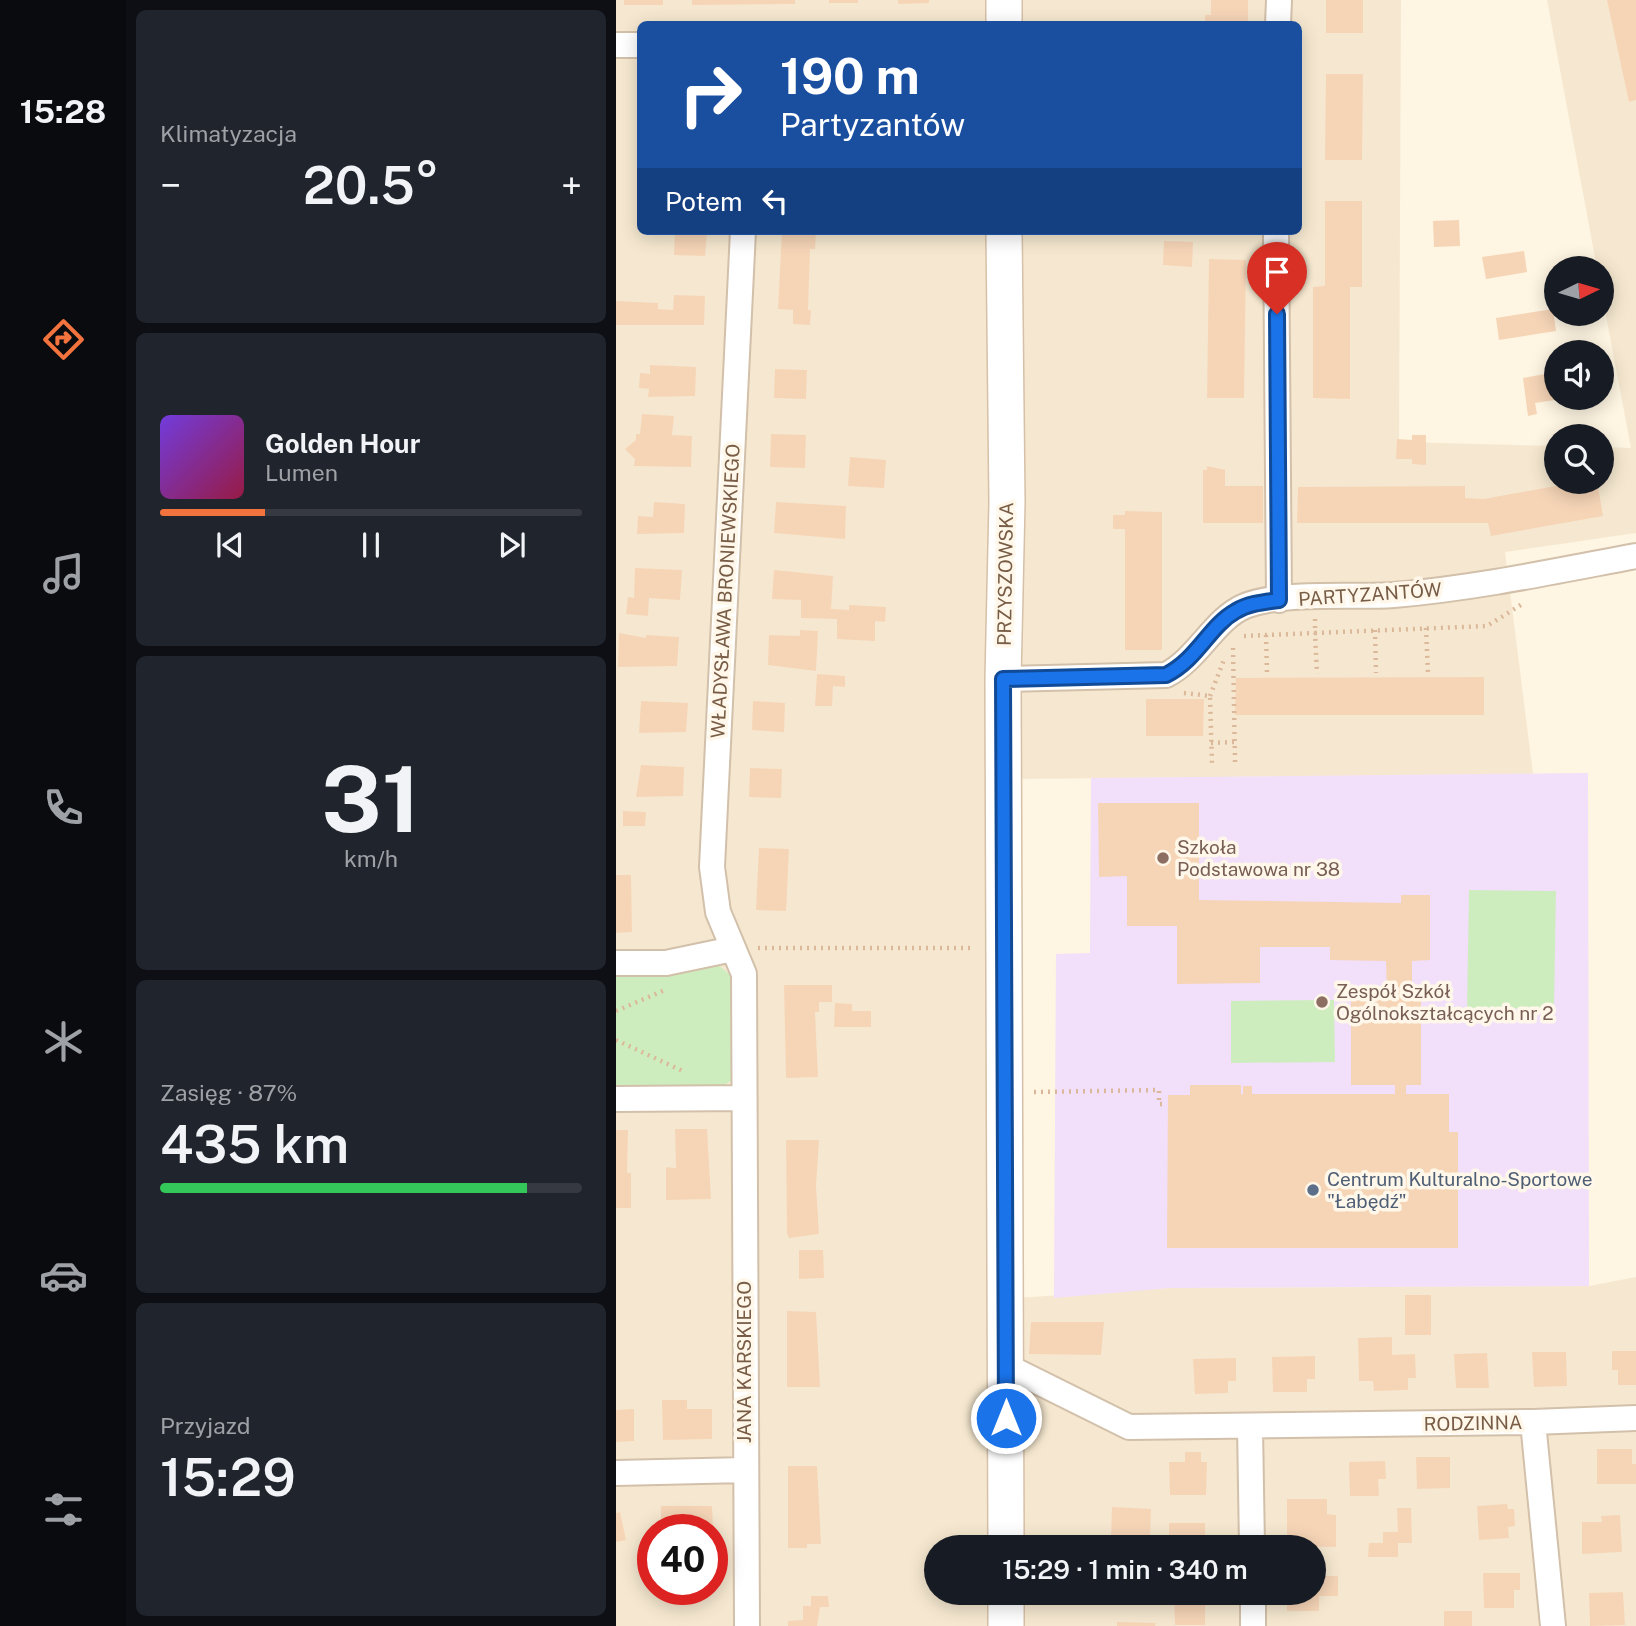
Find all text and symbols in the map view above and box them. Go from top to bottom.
text: 190 m [780,47,920,105]
icon: right [665,49,756,140]
text: 15:28 [20,93,106,130]
text: Partyzantów [780,106,965,143]
text: Klimatyzacja [160,120,297,147]
text: 20.5° [303,155,439,216]
text: − [160,163,181,208]
text: + [561,163,582,208]
icon: left [756,182,794,220]
text: Potem [665,186,742,217]
pin [1247,242,1307,314]
icon: arrive [1258,253,1296,291]
north arrow [1544,256,1614,326]
map controls [1544,256,1614,494]
icon: directions [39,315,88,364]
button: sound [1544,340,1614,410]
button: search [1544,424,1614,494]
text: Golden Hour [265,428,420,459]
street label: WŁADYSŁAWA BRONIEWSKIEGO [706,443,744,739]
text: Lumen [265,459,338,486]
street label: PRZYSZOWSKA [993,502,1017,646]
icon: previous [211,526,249,564]
icon: pause [352,526,390,564]
icon: next [493,526,531,564]
icon: music [39,549,88,598]
street label: PARTYZANTÓW [1298,578,1442,610]
text: 31 [321,746,421,852]
icon: phone [39,783,88,832]
place label: Szkoła Podstawowa nr 38 [1177,836,1340,880]
text: km/h [344,845,398,872]
marker: Szkoła Podstawowa nr 38 [1155,850,1171,866]
place label: Zespół Szkół Ogólnokształcących nr 2 [1336,980,1554,1024]
marker: Zespół Szkół Ogólnokształcących nr 2 [1314,994,1330,1010]
icon: climate [39,1017,88,1066]
text: Zasięg · 87% [160,1079,297,1106]
text: 435 km [160,1114,349,1175]
place label: Centrum Kulturalno-Sportowe "Łabędź" [1327,1168,1592,1212]
marker: Centrum Kulturalno-Sportowe "Łabędź" [1305,1182,1321,1198]
icon: car [39,1251,88,1300]
street label: JANA KARSKIEGO [733,1281,755,1443]
position arrow [969,1381,1043,1455]
street label: RODZINNA [1423,1411,1523,1435]
text: Przyjazd [160,1412,250,1439]
text: 15:29 [160,1447,296,1508]
icon: filters [39,1485,88,1534]
speed limit sign: 40 [637,1514,728,1605]
text: 15:29 · 1 min · 340 m [1002,1554,1248,1585]

